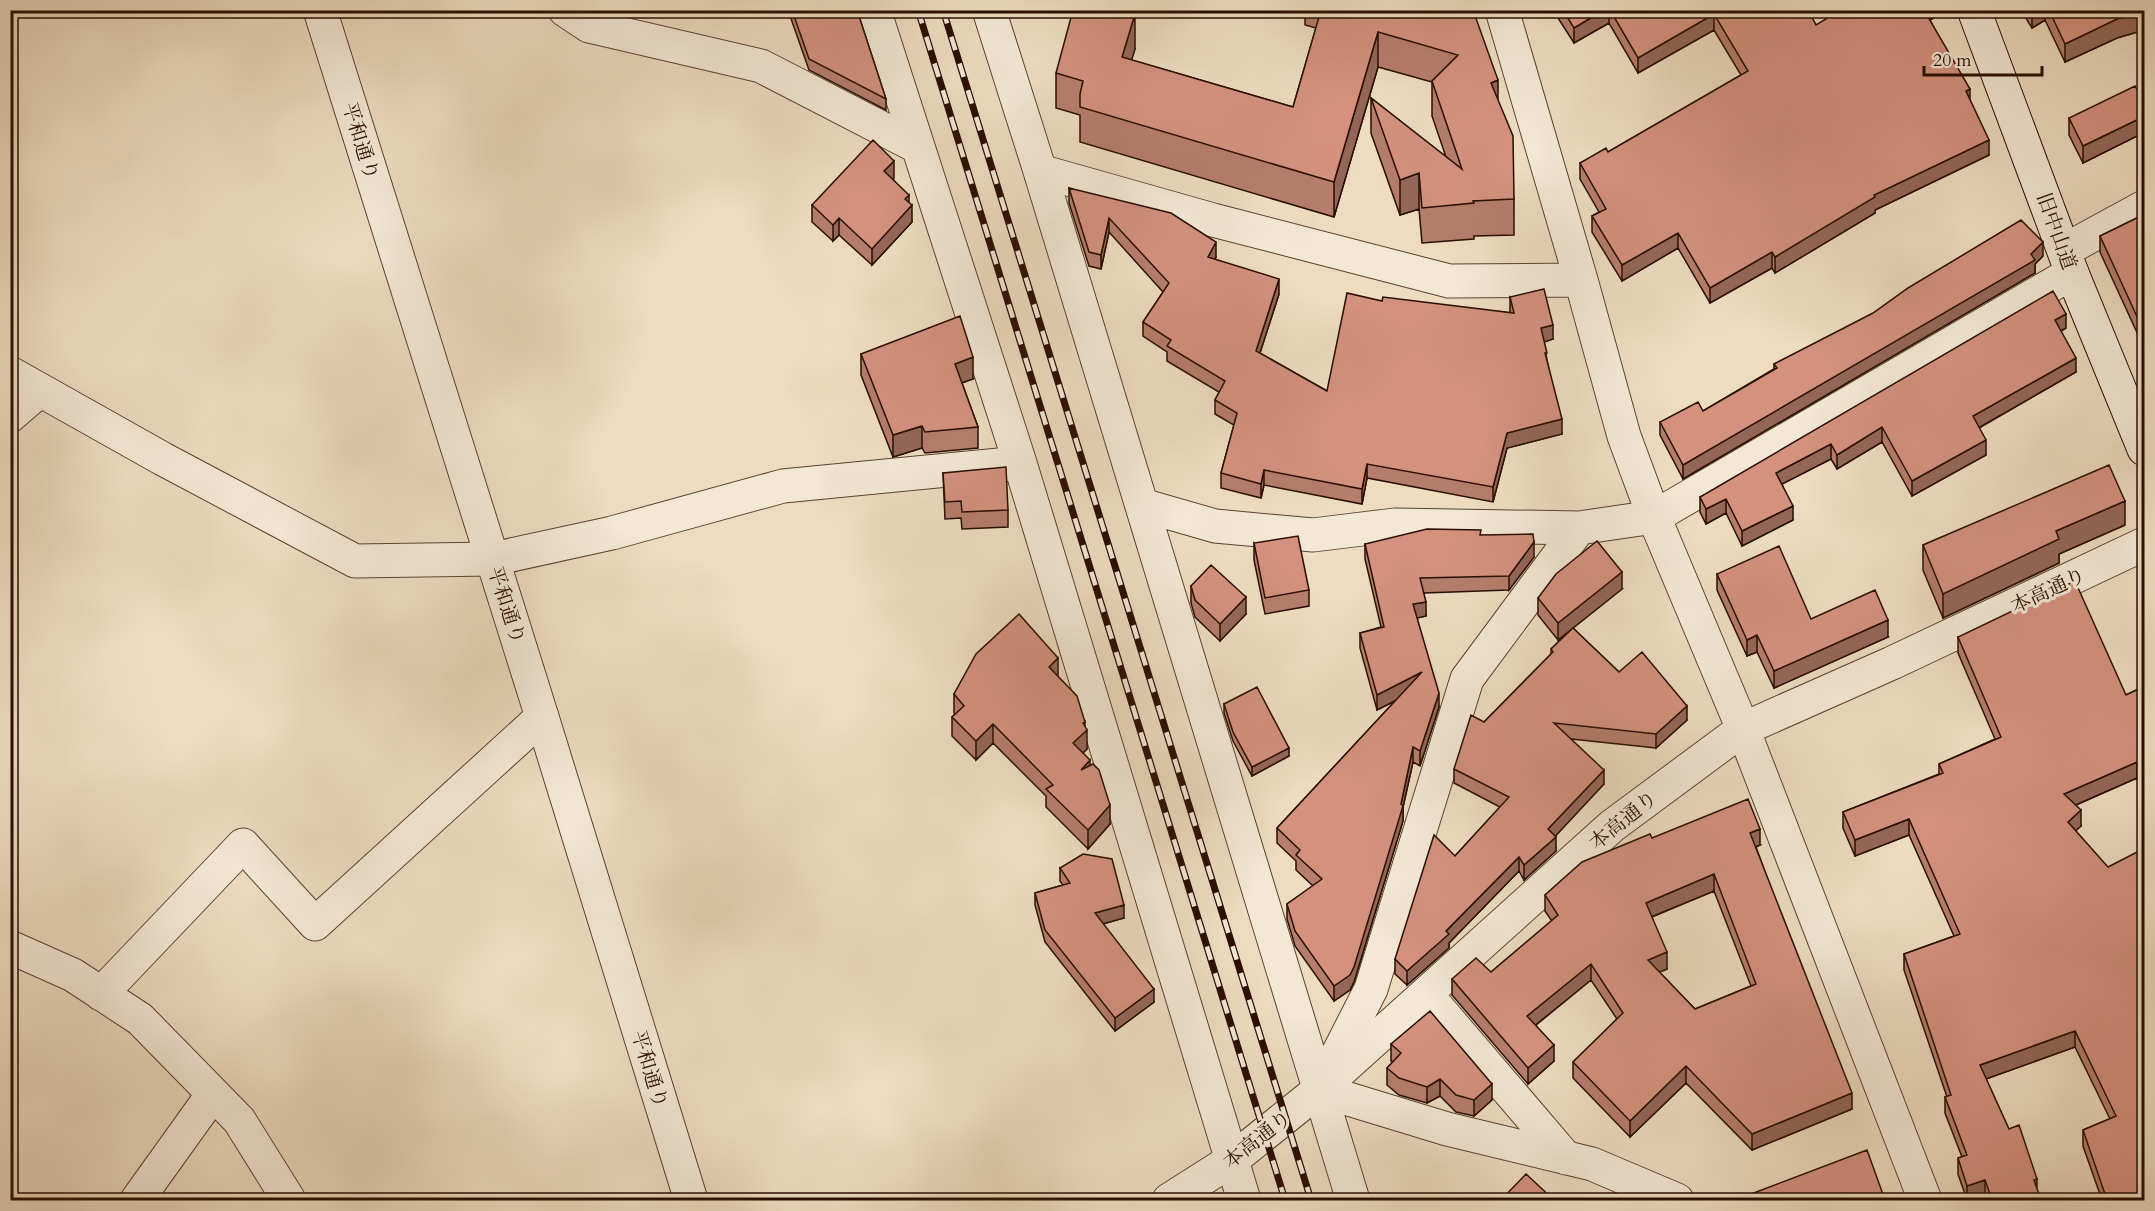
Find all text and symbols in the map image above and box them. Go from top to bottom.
scale bar [1924,39,2042,77]
text: 20 m [1933,48,1972,73]
street label: 平和通り [336,99,385,183]
street label: 旧中山道 [2030,189,2083,273]
street label: 本高通り [2006,561,2090,620]
street label: 平和通り [481,563,532,647]
street label: 本高通り [1584,785,1663,856]
street label: 平和通り [625,1027,674,1111]
street label: 本高通り [1217,1104,1297,1175]

